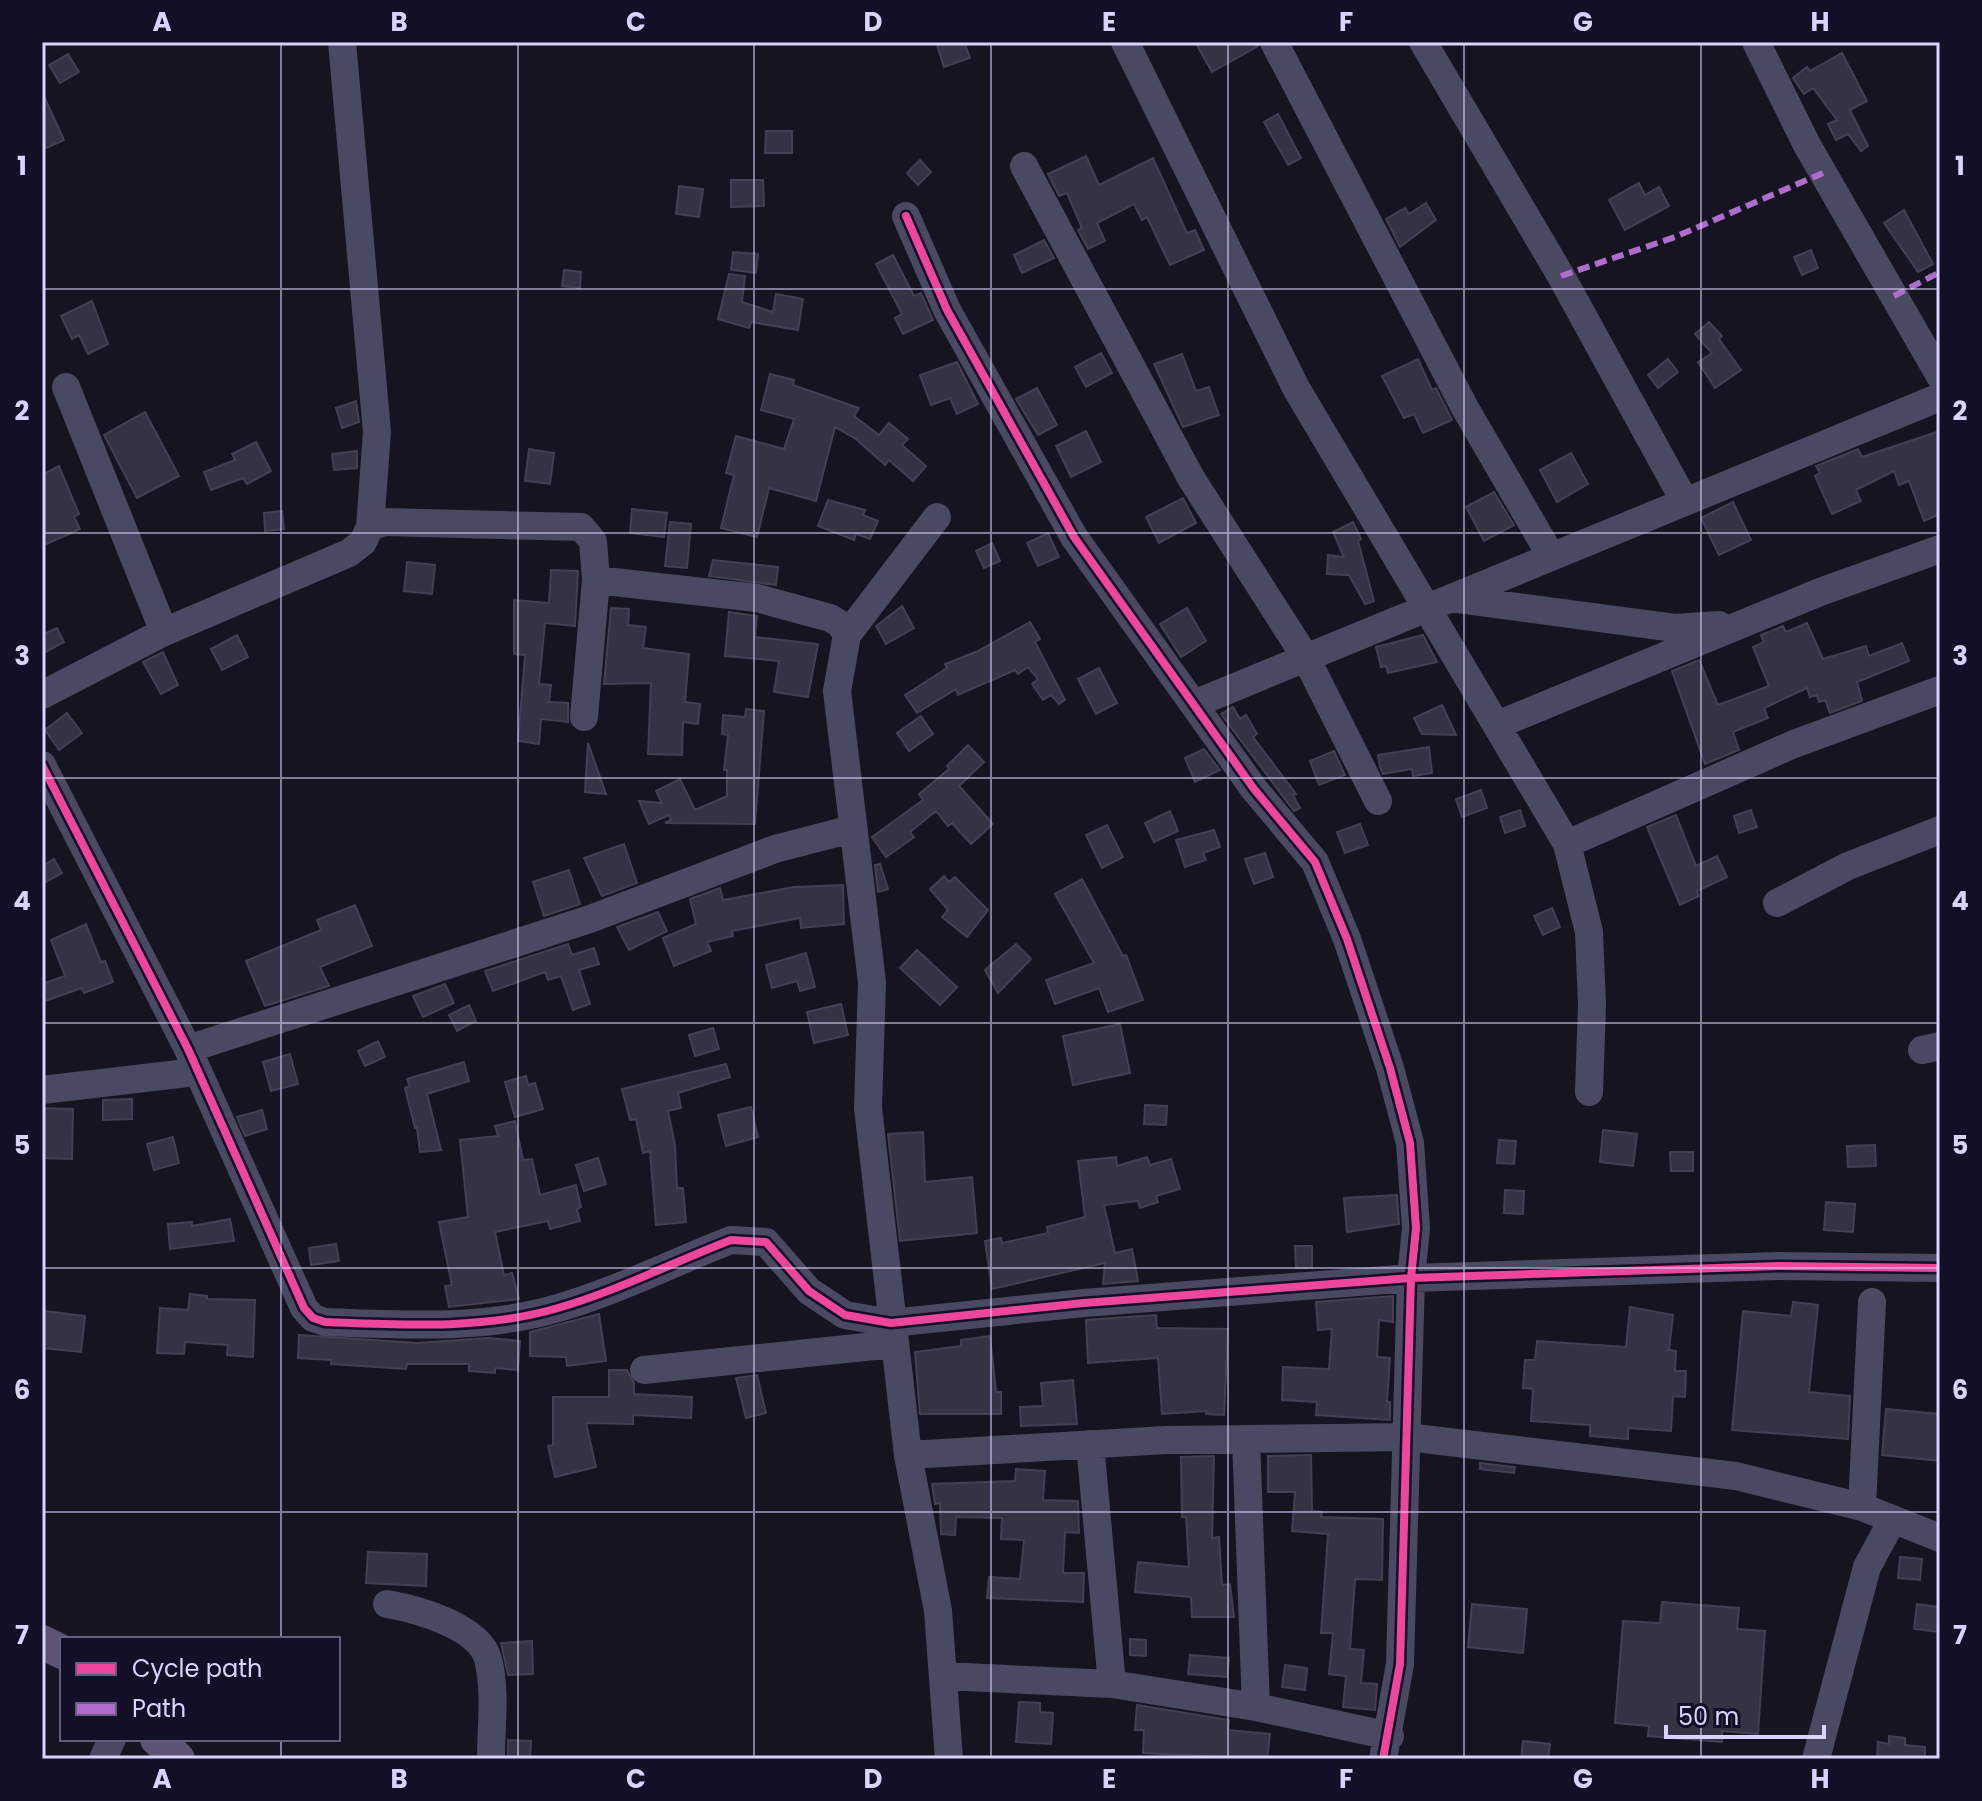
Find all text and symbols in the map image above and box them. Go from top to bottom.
text: A [152,4,172,40]
text: B [390,4,408,40]
text: C [626,4,646,40]
text: D [864,4,883,40]
text: E [1102,4,1116,40]
text: F [1339,4,1353,40]
text: G [1573,4,1593,40]
text: H [1810,4,1830,40]
text: 1 [17,148,27,184]
text: 1 [1955,148,1965,184]
text: 2 [15,393,30,429]
text: 2 [1953,393,1968,429]
text: 3 [14,638,30,674]
text: 3 [1952,638,1968,674]
text: 4 [13,883,31,919]
text: 4 [1951,883,1969,919]
text: 5 [14,1127,30,1163]
text: 5 [1952,1127,1968,1163]
text: 6 [14,1372,30,1408]
text: 6 [1952,1372,1968,1408]
text: 7 [15,1617,29,1653]
text: 7 [1953,1617,1967,1653]
legend [60,1637,340,1741]
text: Cycle path [132,1652,262,1685]
scale bar [1666,1689,1824,1739]
text: Path [132,1692,186,1725]
text: 50 m [1678,1700,1739,1733]
text: A [152,1761,172,1797]
text: B [390,1761,408,1797]
text: C [626,1761,646,1797]
text: D [864,1761,883,1797]
text: E [1102,1761,1116,1797]
text: F [1339,1761,1353,1797]
text: G [1573,1761,1593,1797]
text: H [1810,1761,1830,1797]

